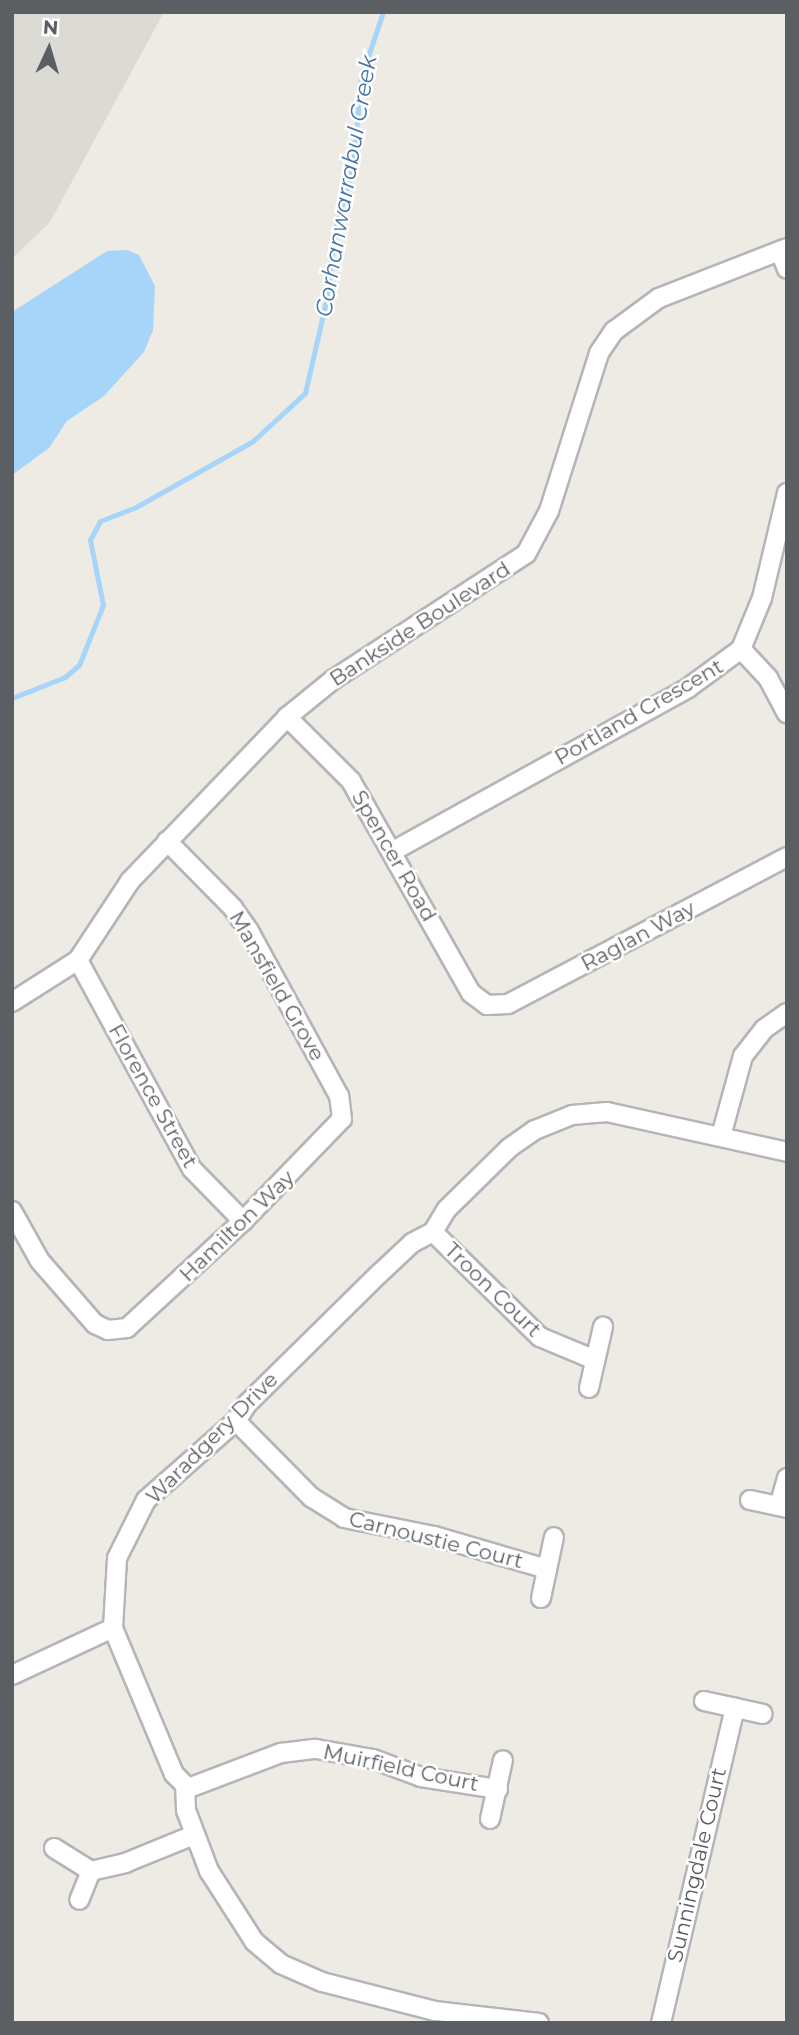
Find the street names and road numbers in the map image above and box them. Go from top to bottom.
street label: Bankside Boulevard [325,556,515,692]
street label: Portland Crescent [550,654,728,770]
street label: Spencer Road [346,786,442,926]
street label: Raglan Way [577,896,699,976]
street label: Mansfield Grove [224,907,330,1065]
street label: Florence Street [103,1020,203,1172]
street label: Hamilton Way [175,1165,299,1287]
street label: Troon Court [439,1238,547,1342]
street label: Waradgery Drive [141,1367,283,1509]
street label: Carnoustie Court [346,1506,526,1574]
street label: Muirfield Court [321,1739,481,1797]
street label: Sunningdale Court [662,1765,732,1965]

